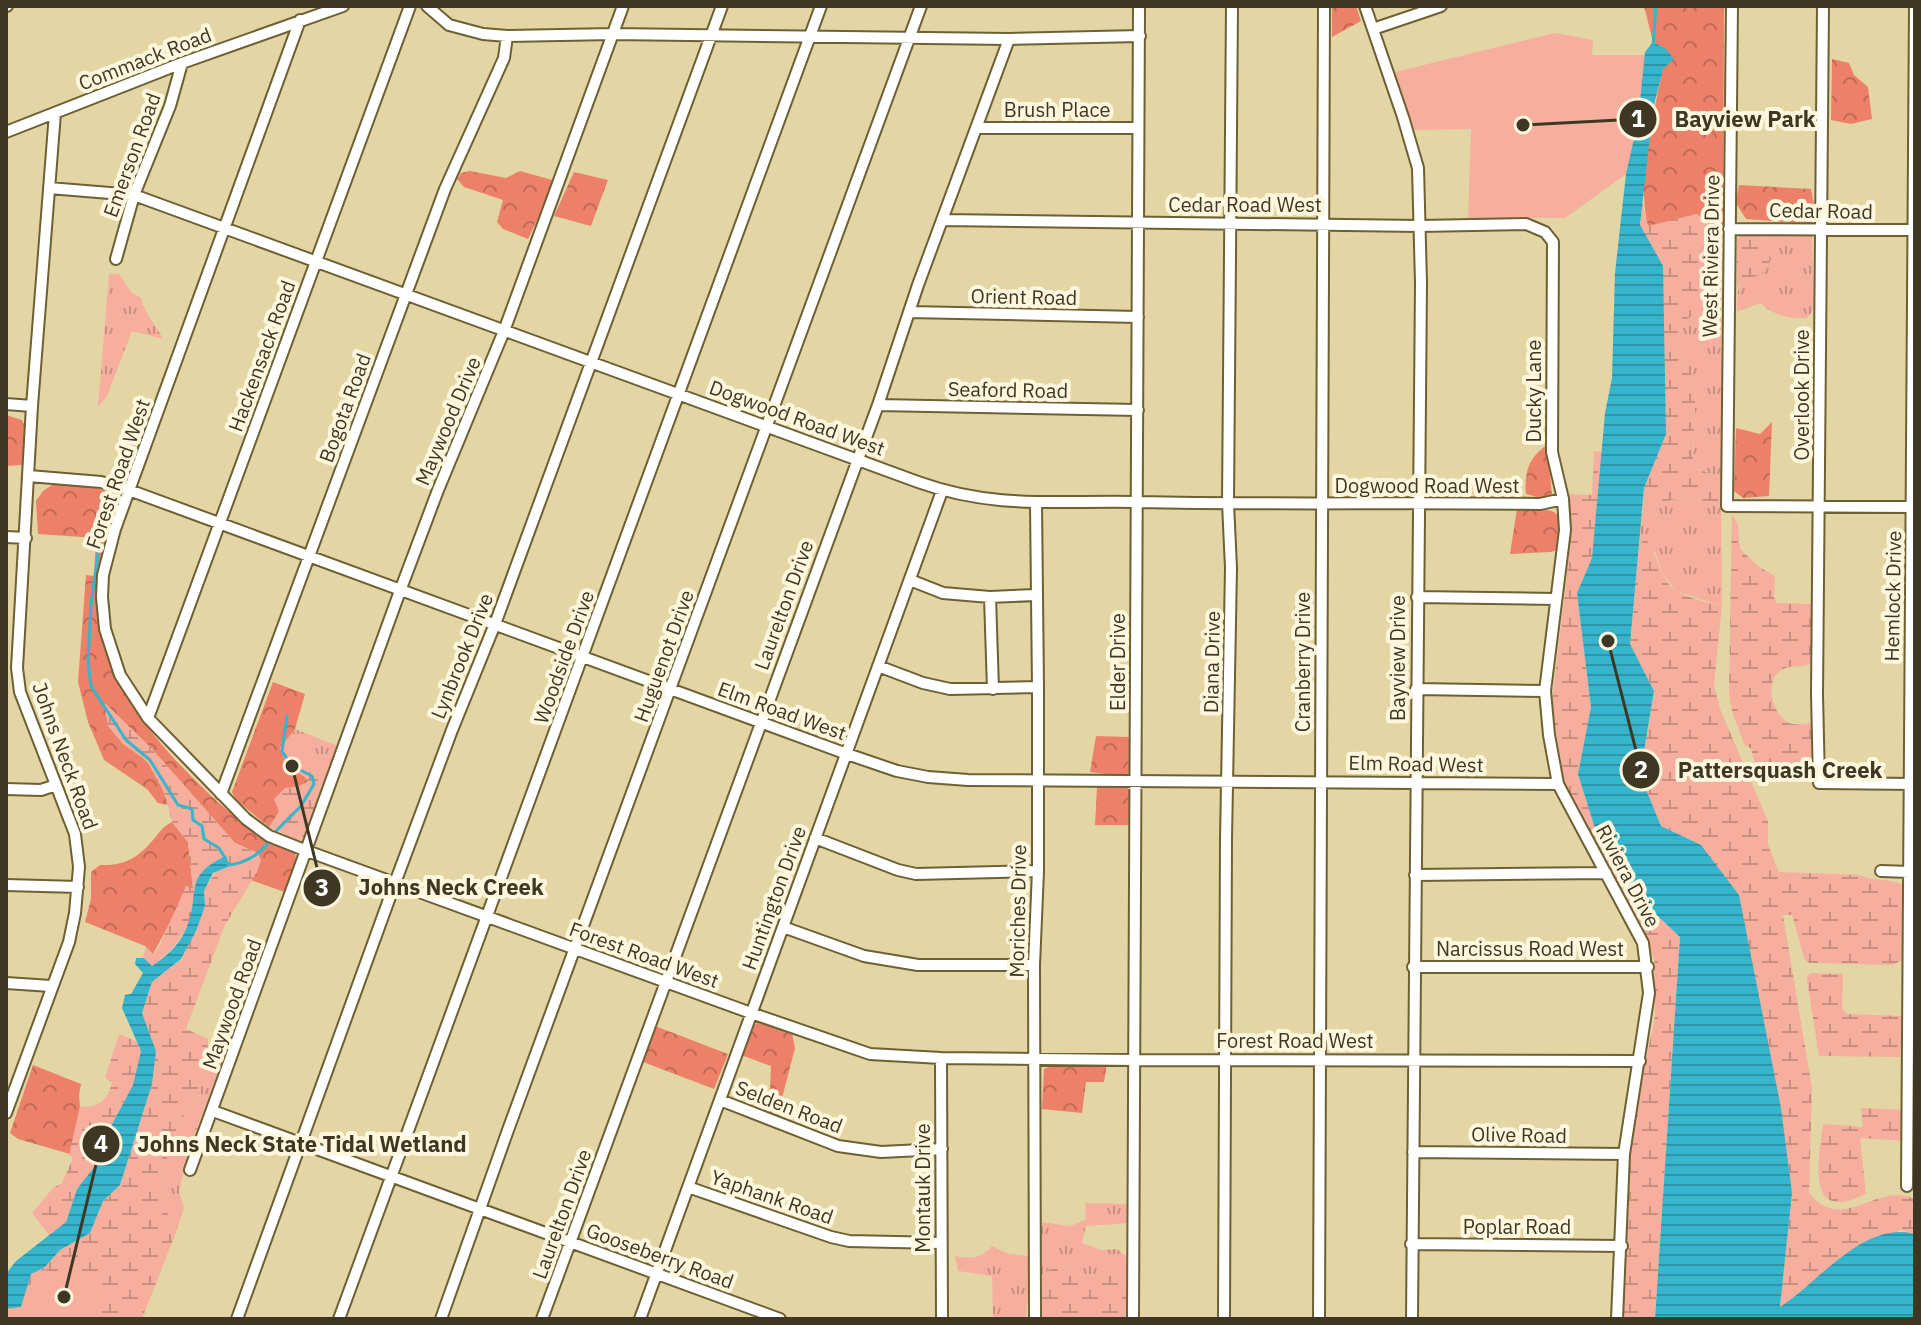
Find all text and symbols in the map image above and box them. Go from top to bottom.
street label: Commack Road [74,21,215,96]
street label: Emerson Road [97,89,167,221]
street label: Brush Place [1004,96,1110,123]
callout: Bayview Park [1618,96,1831,142]
text: 1 [1631,102,1645,134]
text: Bayview Park [1674,104,1816,133]
street label: West Riviera Drive [1696,174,1725,337]
street label: Cedar Road West [1168,191,1322,218]
street label: Cedar Road [1769,196,1873,225]
street label: Hackensack Road [222,276,301,435]
street label: Orient Road [970,282,1078,311]
street label: Overlook Drive [1788,329,1815,461]
street label: Ducky Lane [1520,339,1547,443]
street label: Bogota Road [312,350,377,466]
street label: Maywood Drive [408,352,487,489]
street label: Dogwood Road West [706,373,889,462]
street label: Seaford Road [948,375,1068,404]
street label: Forest Road West [79,395,156,553]
street label: Dogwood Road West [1334,472,1520,499]
street label: Hemlock Drive [1878,530,1907,662]
street label: Laurelton Drive [748,536,820,673]
street label: Woodside Drive [527,586,600,727]
street label: Huguenot Drive [627,586,700,726]
street label: Lynbrook Drive [424,589,499,723]
street label: Cranberry Drive [1289,592,1316,732]
street label: Bayview Drive [1384,595,1411,721]
street label: Diana Drive [1197,611,1226,713]
street label: Elder Drive [1104,613,1131,711]
street label: Elm Road West [714,675,850,746]
street label: Johns Neck Road [26,678,105,833]
callout: Pattersquash Creek [1621,747,1898,793]
street label: Elm Road West [1348,749,1484,778]
text: 2 [1634,753,1648,785]
text: Pattersquash Creek [1678,755,1883,784]
street label: Riviera Drive [1590,820,1667,932]
street label: Huntington Drive [735,822,812,974]
street label: Moriches Drive [1003,844,1032,978]
callout: Johns Neck Creek [302,865,559,911]
text: 3 [315,871,329,903]
text: Johns Neck Creek [358,872,544,901]
street label: Forest Road West [566,915,723,994]
street label: Maywood Road [195,935,268,1073]
street label: Narcissus Road West [1436,935,1624,962]
street label: Forest Road West [1216,1027,1374,1054]
street label: Selden Road [732,1074,847,1139]
street label: Olive Road [1471,1120,1567,1149]
callout: Johns Neck State Tidal Wetland [81,1121,483,1167]
street label: Montauk Drive [909,1123,936,1253]
text: 4 [94,1127,108,1159]
text: Johns Neck State Tidal Wetland [137,1129,467,1158]
street label: Laurelton Drive [526,1145,598,1282]
street label: Yaphank Road [707,1163,837,1230]
street label: Poplar Road [1463,1213,1571,1240]
street label: Gooseberry Road [583,1216,738,1295]

